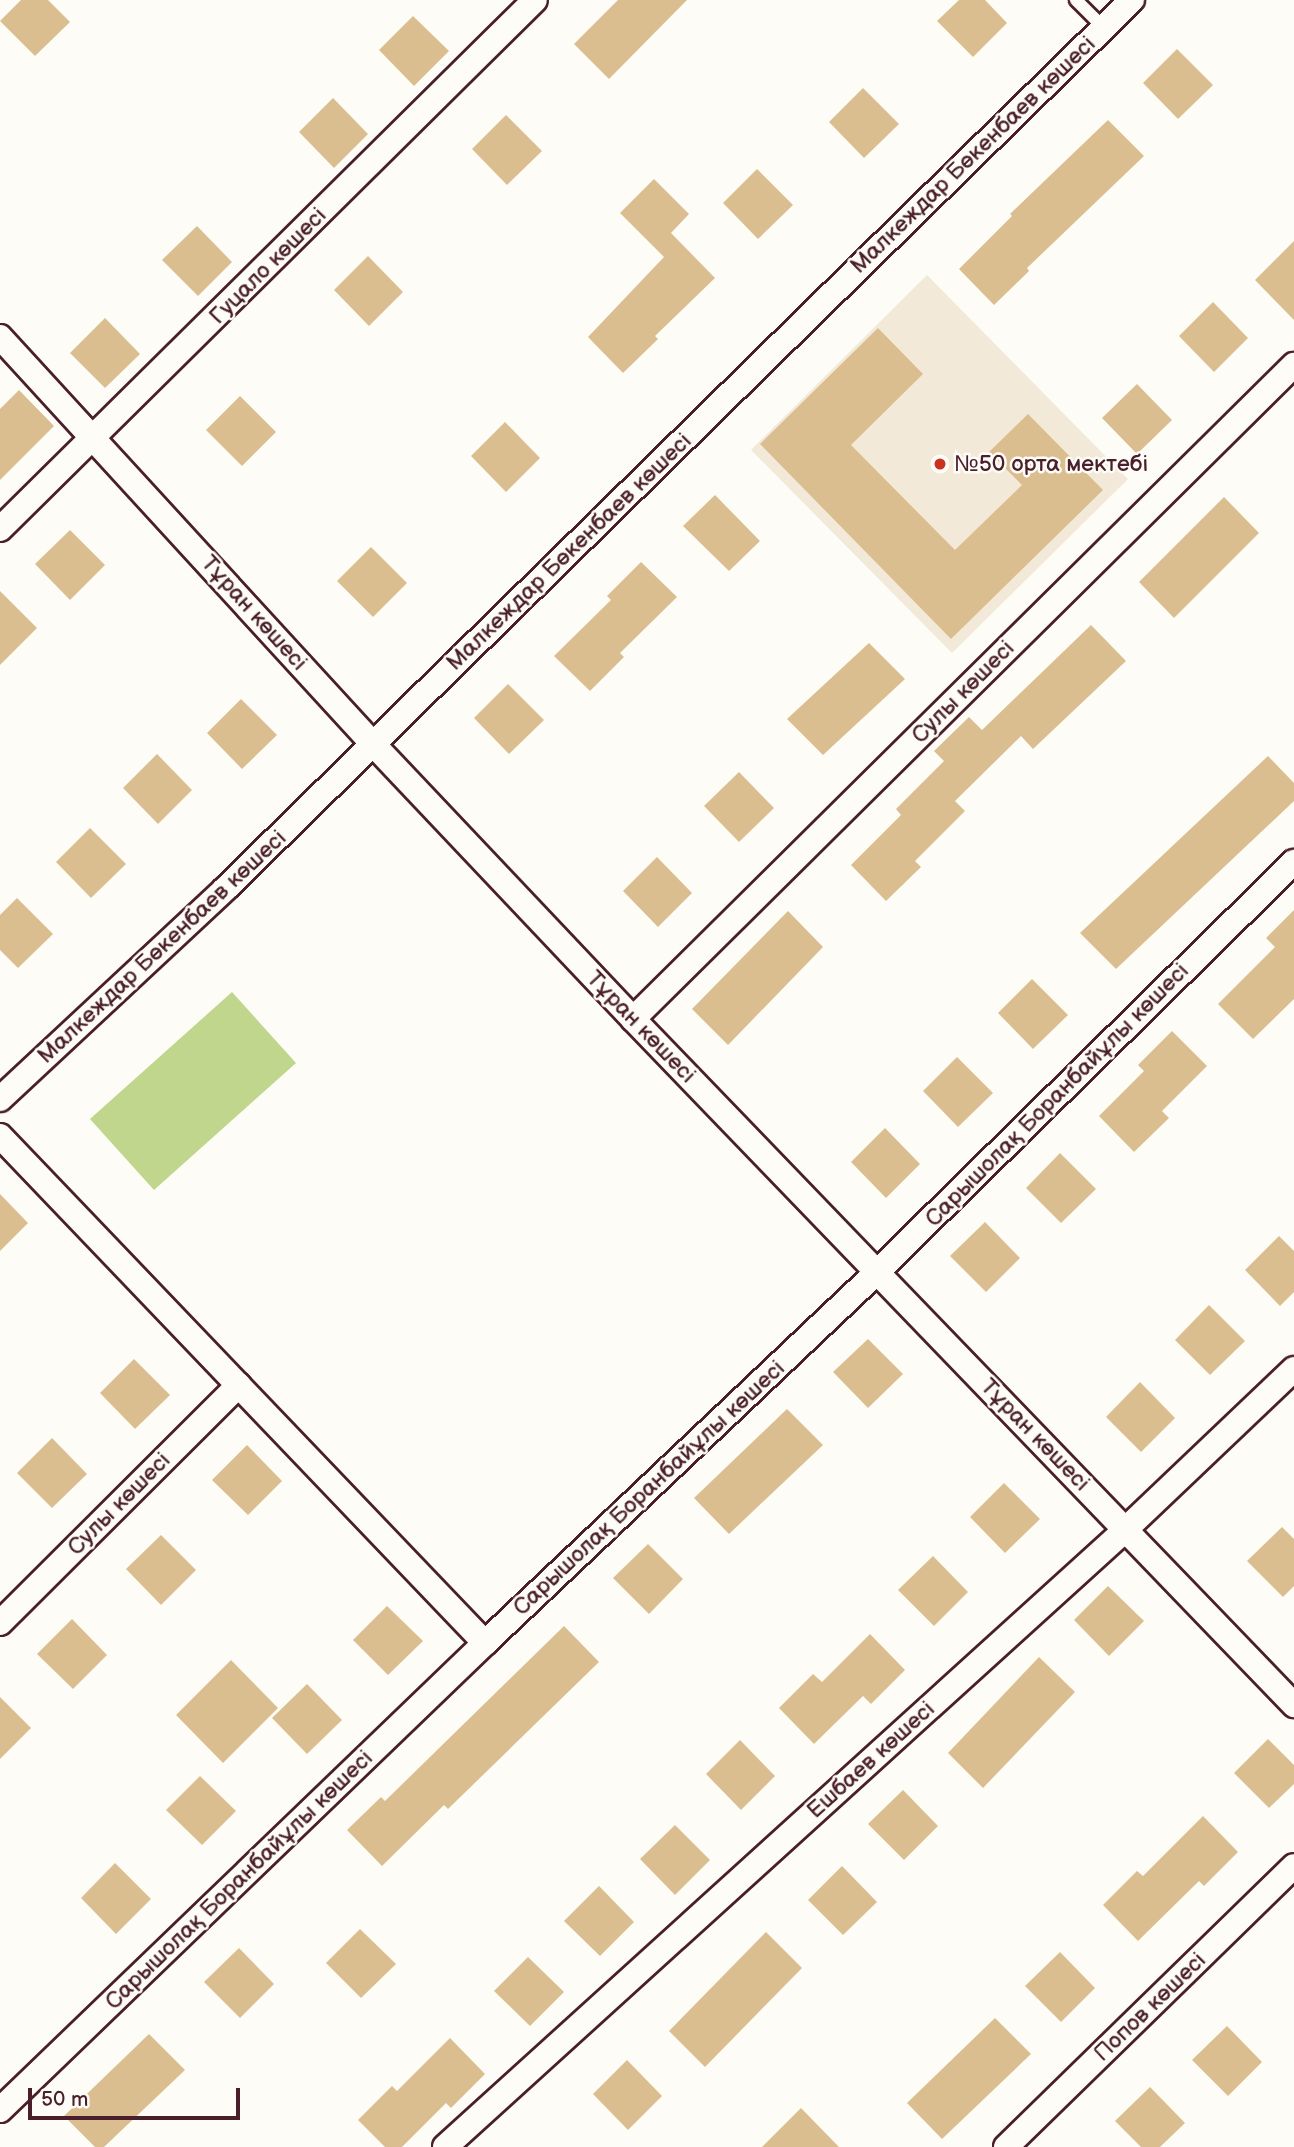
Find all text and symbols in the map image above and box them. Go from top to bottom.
street label: Малкеждар Бөкенбаев көшесі [845,31,1101,279]
street label: Гуцало көшесі [204,202,332,330]
street label: Малкеждар Бөкенбаев көшесі [441,428,697,676]
place label: №50 орта мектебі [954,450,1148,478]
marker: №50 орта мектебі [932,456,948,472]
street label: Тұран көшесі [195,550,313,676]
street label: Сулы көшесі [906,635,1020,749]
street label: Малкеждар Бөкенбаев көшесі [32,824,292,1070]
street label: Сарышолақ Боранбайұлы көшесі [919,957,1195,1233]
street label: Тұран көшесі [581,965,701,1089]
street label: Сарышолақ Боранбайұлы көшесі [507,1355,791,1621]
street label: Тұран көшесі [975,1373,1095,1497]
street label: Сулы көшесі [62,1447,176,1561]
street label: Ешбаев көшесі [802,1696,940,1824]
street label: Сарышолақ Боранбайұлы көшесі [99,1745,379,2015]
street label: Попов көшесі [1088,1947,1212,2067]
scale bar [32,2074,243,2118]
text: 50 m [41,2087,88,2112]

